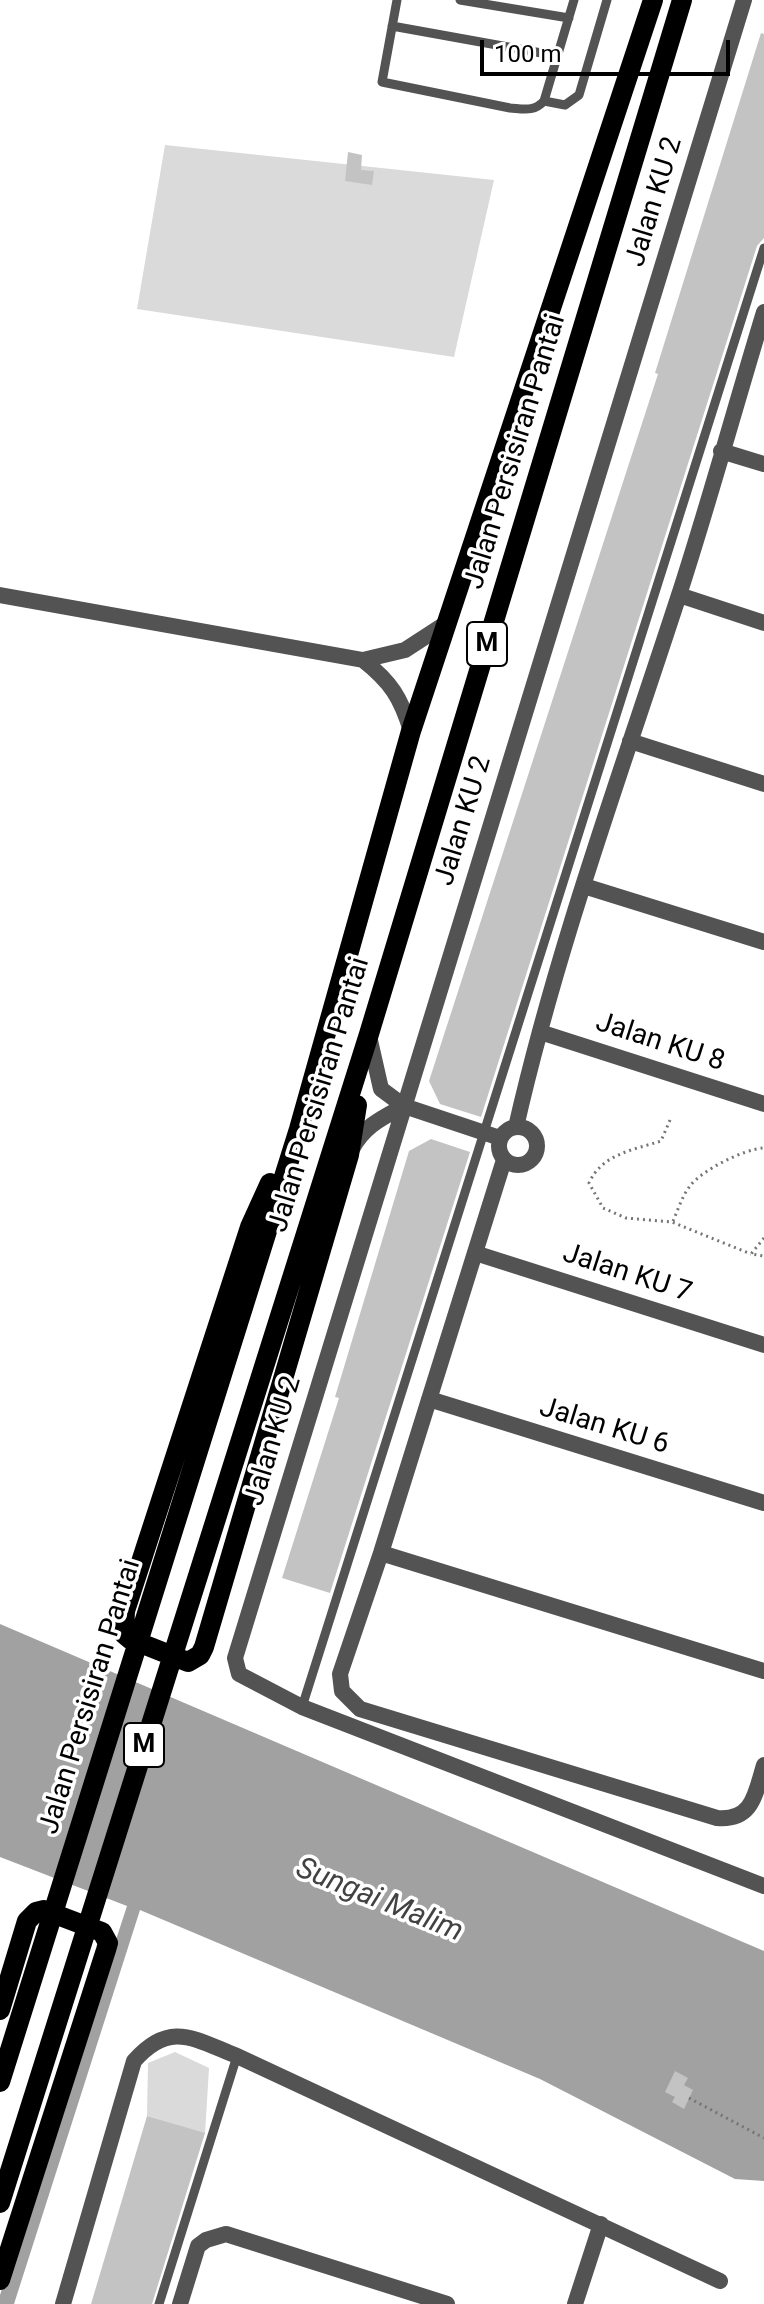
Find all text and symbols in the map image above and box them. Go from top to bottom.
scale bar [484,24,734,74]
text: 100 m [494,40,561,68]
street label: Jalan KU 2 [619,133,691,271]
street label: Jalan Persisiran Pantai [458,311,574,593]
road number: M [467,622,507,666]
street label: Jalan KU 2 [428,752,500,890]
street label: Jalan Persisiran Pantai [262,954,378,1236]
street label: Jalan KU 8 [591,1006,729,1080]
street label: Jalan KU 7 [558,1237,696,1311]
street label: Jalan KU 2 [238,1372,310,1510]
street label: Jalan KU 6 [535,1391,673,1463]
street label: Jalan Persisiran Pantai [33,1556,149,1838]
road number: M [124,1723,164,1767]
water label: Sungai Malim [290,1851,468,1951]

